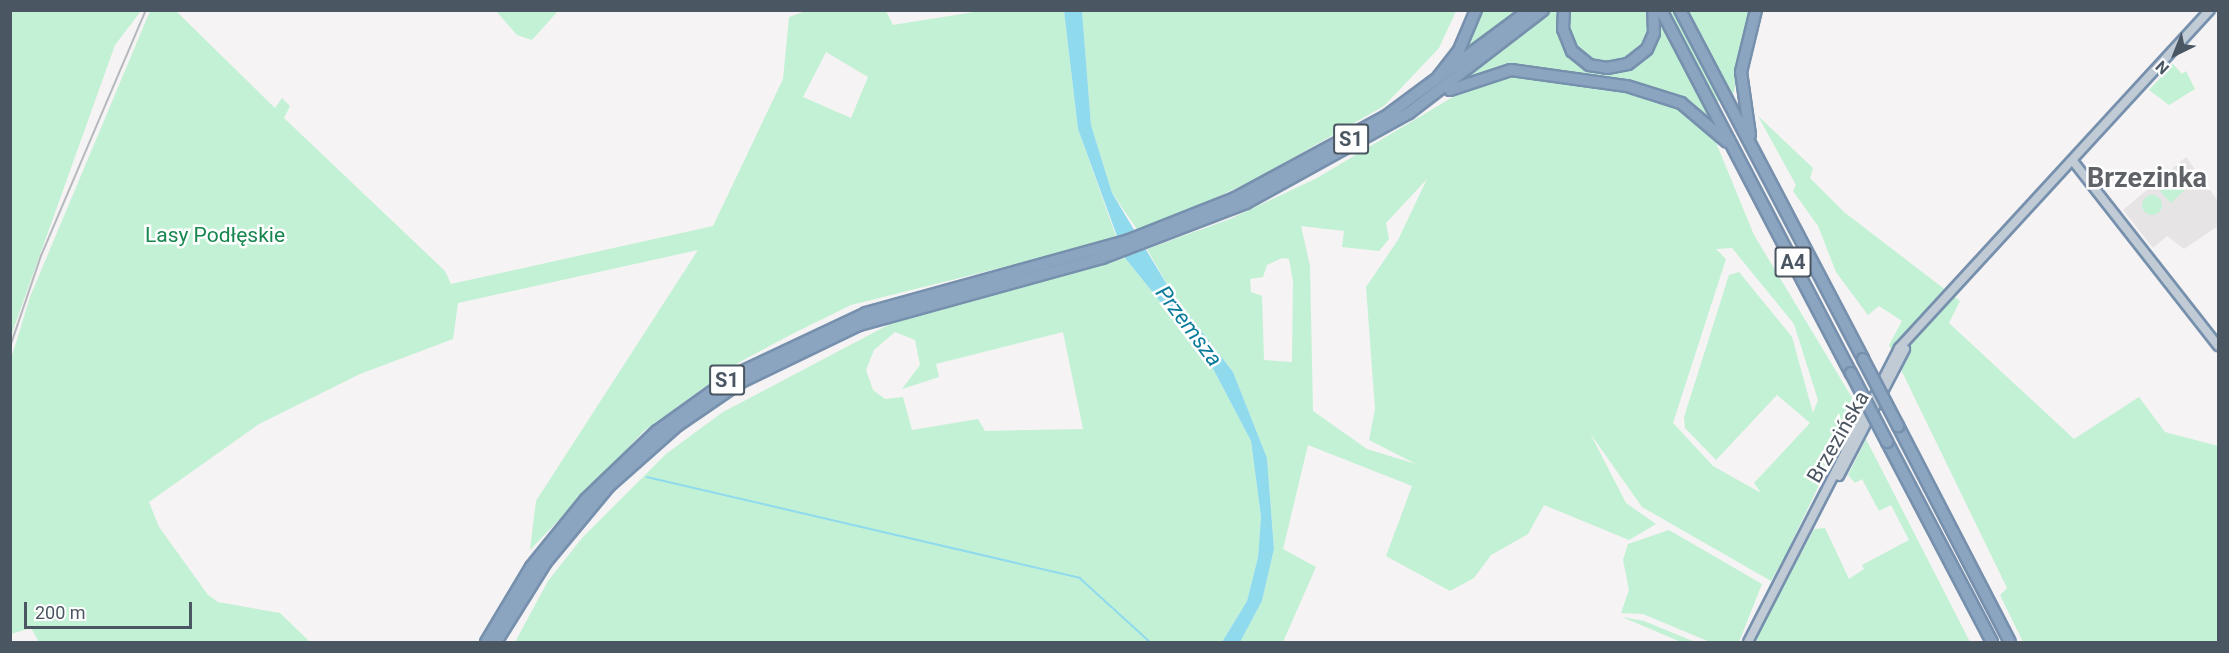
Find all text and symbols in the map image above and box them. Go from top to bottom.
north arrow [2145,24,2205,84]
text: N [2152,57,2173,78]
road number: S1 [1333,122,1369,156]
district label: Brzezinka [2087,163,2207,195]
park label: Lasy Podłęskie [145,222,285,248]
road number: A4 [1774,245,1812,279]
water label: Przemsza [1150,280,1228,372]
road number: S1 [709,363,745,397]
street label: Brzezińska [1802,387,1874,487]
scale bar [27,590,195,628]
text: 200 m [35,602,86,623]

